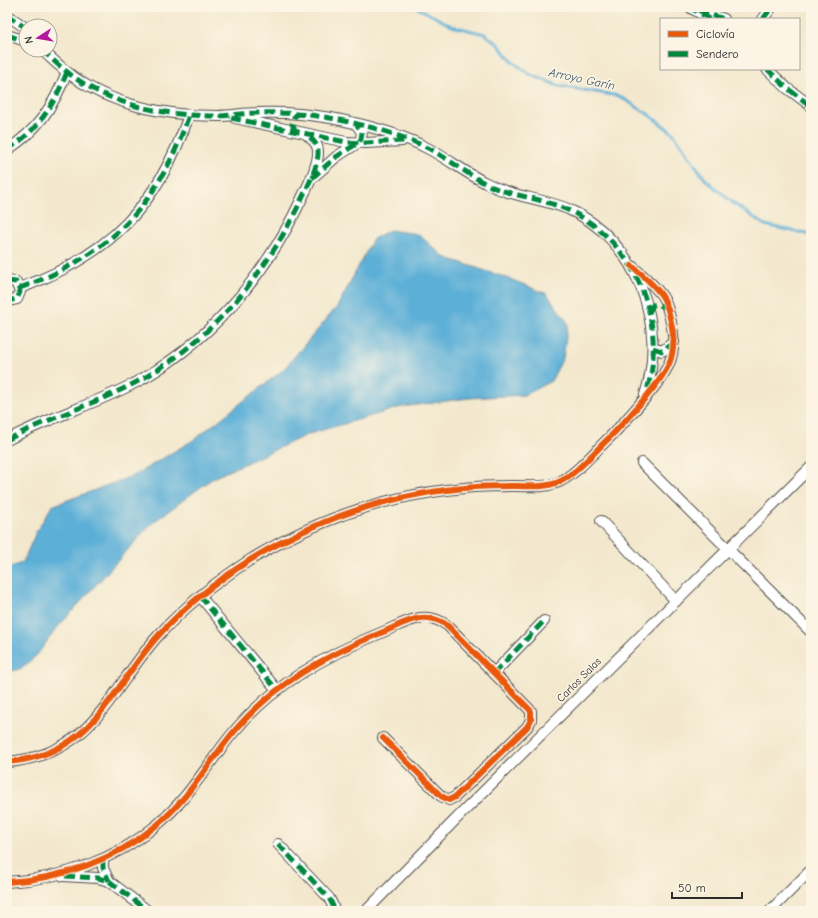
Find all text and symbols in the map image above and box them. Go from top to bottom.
north arrow [18,18,58,58]
legend [660,18,800,70]
text: Ciclovía [696,27,735,41]
text: N [22,35,36,45]
text: Sendero [696,47,739,61]
water label: Arroyo Garín [547,65,617,93]
street label: Carlos Salas [554,655,604,705]
scale bar [672,874,742,900]
text: 50 m [678,881,706,895]

